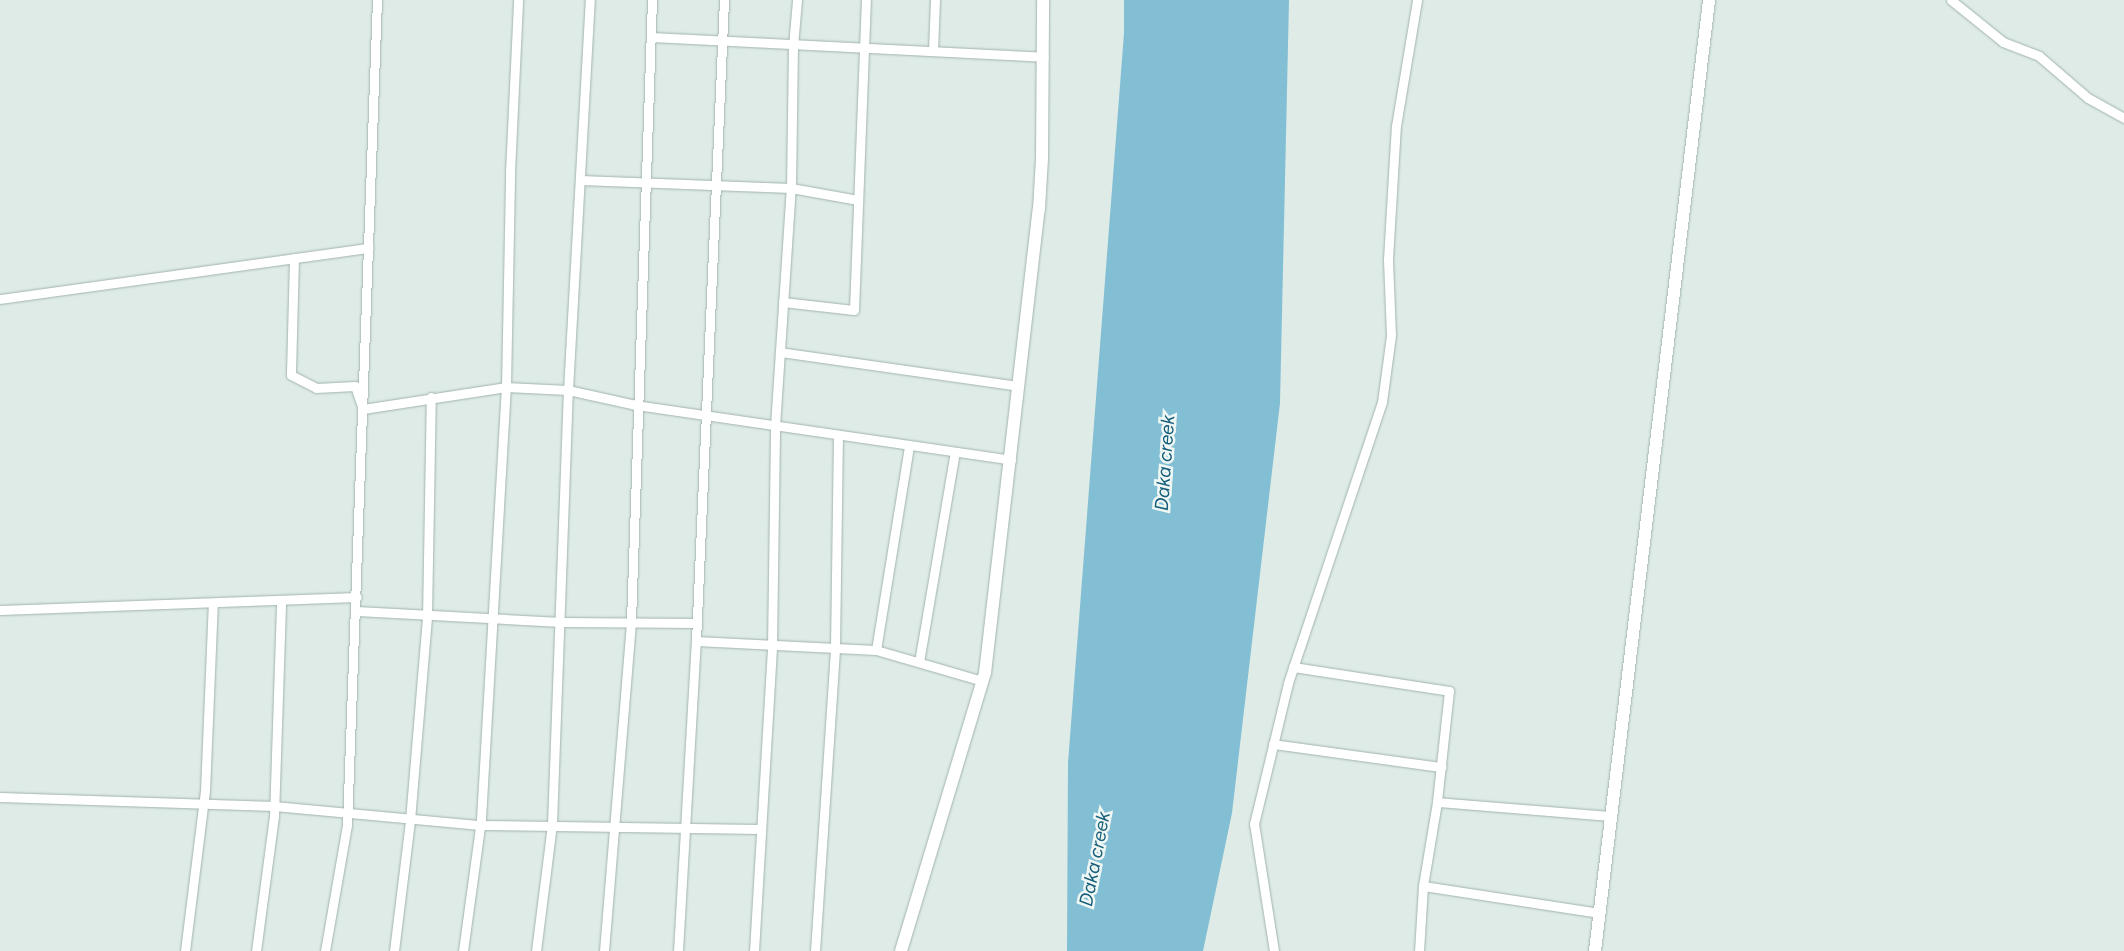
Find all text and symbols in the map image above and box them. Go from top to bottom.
water label: Daka creek [1150,414,1180,512]
water label: Daka creek [1075,810,1115,908]

